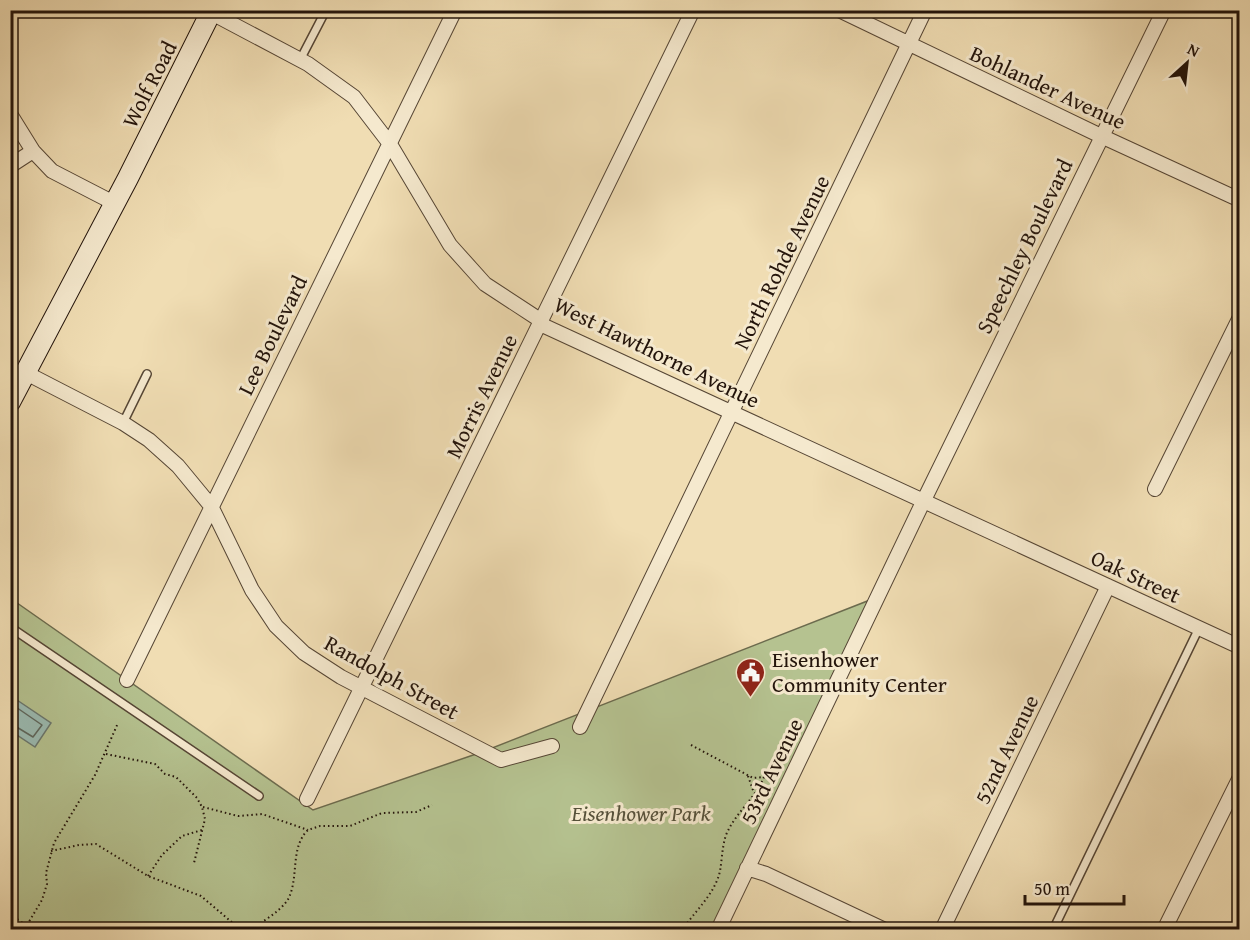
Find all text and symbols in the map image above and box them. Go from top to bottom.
north arrow [1157,33,1217,93]
street label: Wolf Road [114,35,185,133]
street label: Bohlander Avenue [965,37,1131,137]
text: N [1184,37,1204,63]
street label: Speechley Boulevard [968,153,1080,339]
street label: North Rohde Avenue [725,169,837,355]
street label: Lee Boulevard [229,269,315,400]
street label: West Hawthorne Avenue [549,288,765,416]
street label: Morris Avenue [437,328,525,464]
street label: Oak Street [1086,541,1186,611]
street label: Randolph Street [319,627,465,727]
place label: Eisenhower Community Center [772,643,947,700]
public building icon: Eisenhower Community Center [735,656,767,698]
street label: 52nd Avenue [966,689,1046,809]
street label: 53rd Avenue [732,713,810,829]
park label: Eisenhower Park [571,797,711,829]
scale bar [1025,868,1124,906]
text: 50 m [1034,875,1070,902]

